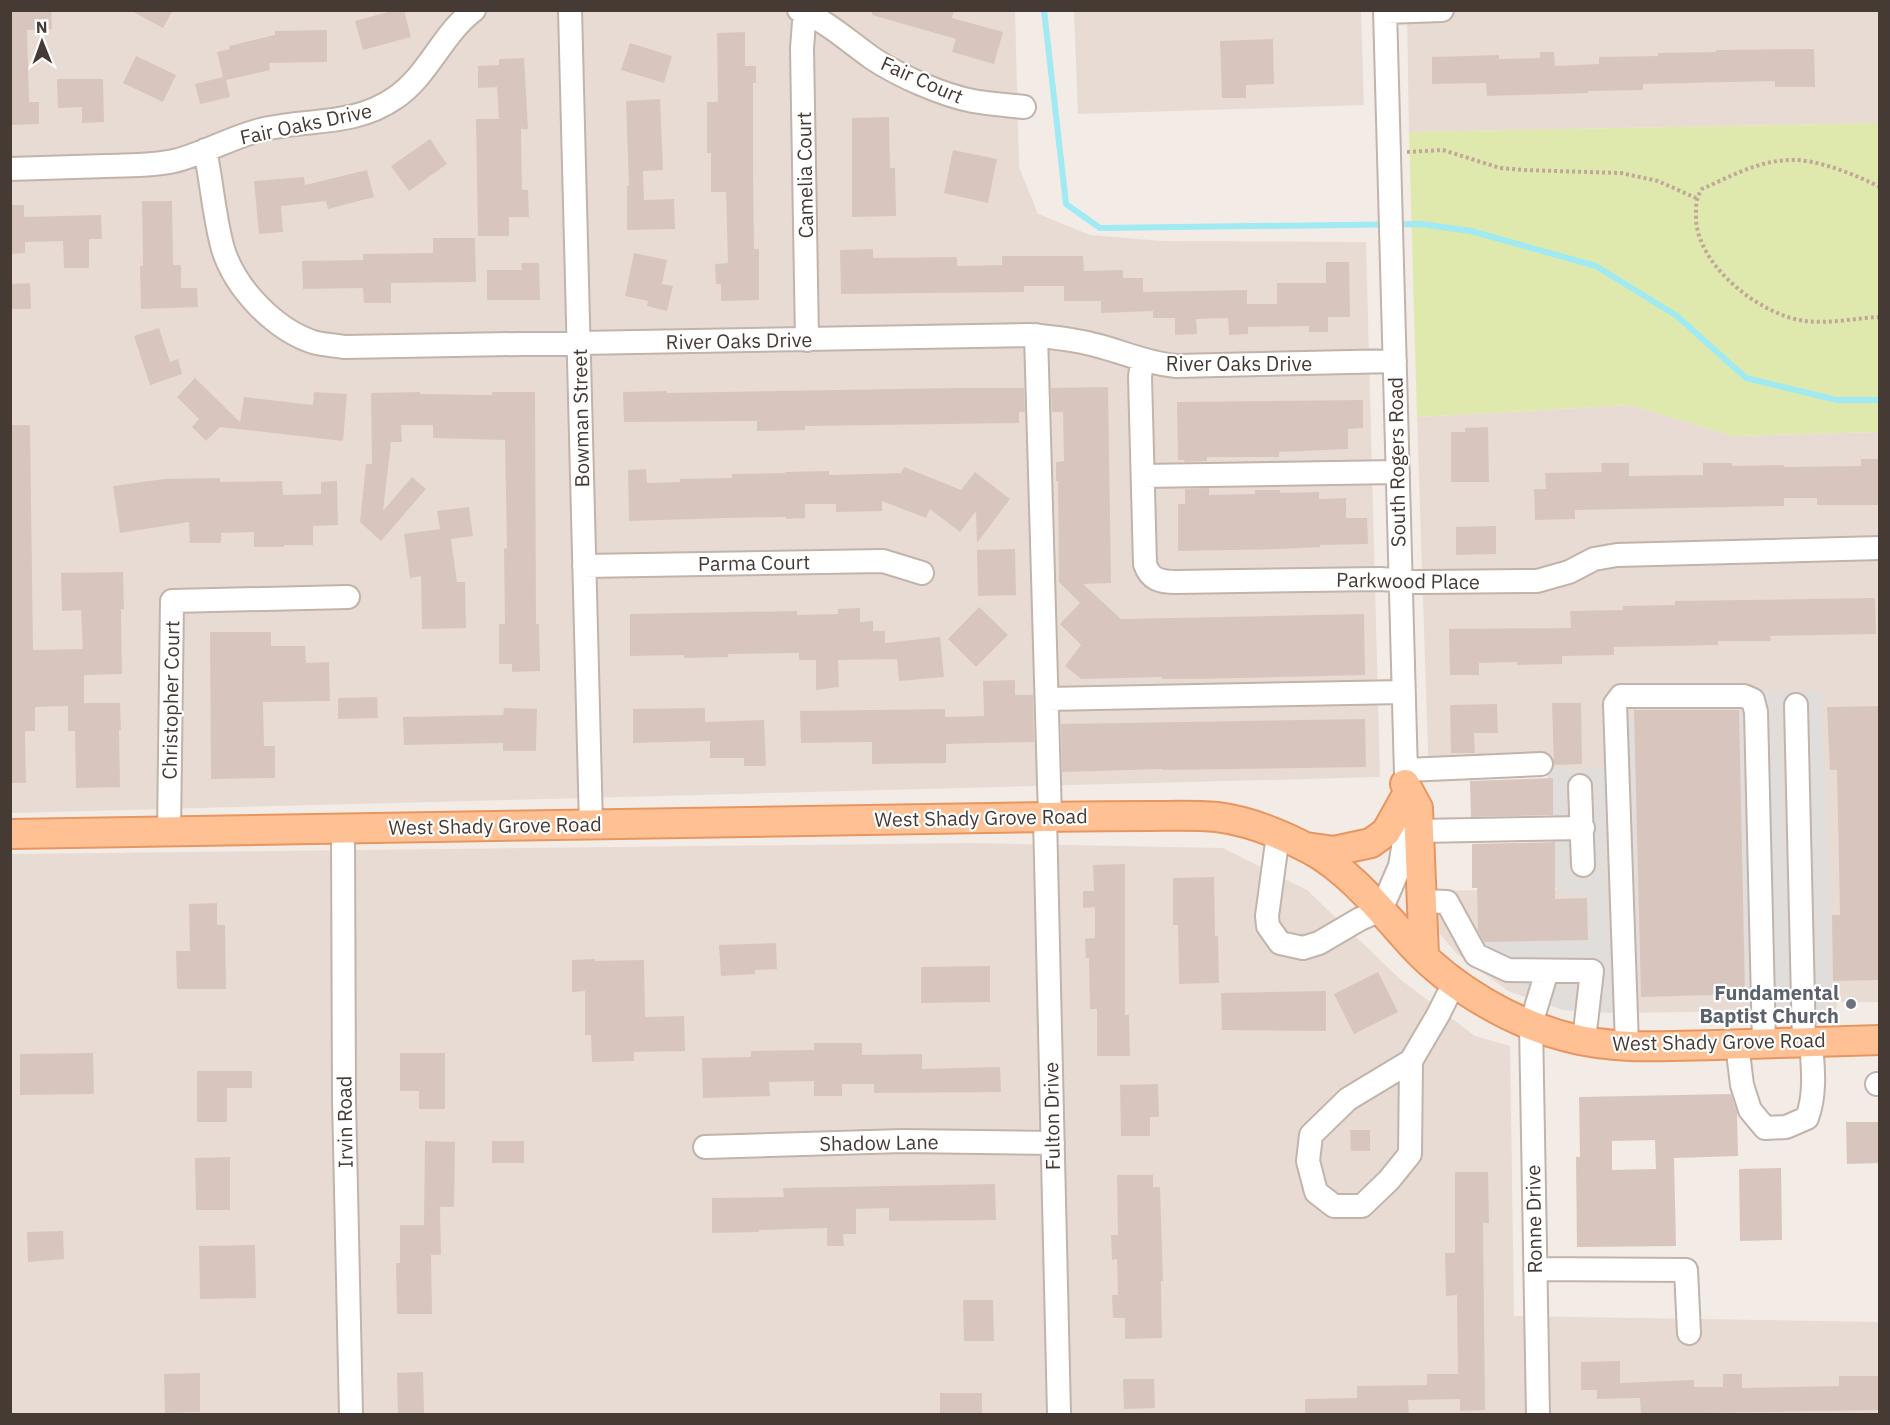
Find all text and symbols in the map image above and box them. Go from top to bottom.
north arrow [12,12,72,72]
text: N [36,17,48,37]
street label: Fair Court [877,49,968,110]
street label: Fair Oaks Drive [237,96,374,151]
street label: Camelia Court [790,111,819,239]
street label: River Oaks Drive [665,326,813,355]
street label: Bowman Street [566,348,595,488]
street label: River Oaks Drive [1166,350,1312,377]
street label: South Rogers Road [1382,377,1411,547]
street label: Parma Court [698,548,810,577]
street label: Parkwood Place [1336,566,1480,595]
street label: Christopher Court [156,620,185,780]
street label: West Shady Grove Road [874,802,1088,833]
street label: West Shady Grove Road [388,810,602,841]
place label: Fundamental Baptist Church [1699,979,1839,1029]
marker: Fundamental Baptist Church [1844,997,1858,1011]
street label: West Shady Grove Road [1612,1026,1826,1057]
street label: Fulton Drive [1037,1062,1066,1170]
street label: Irvin Road [330,1076,359,1168]
street label: Shadow Lane [819,1128,939,1157]
street label: Ronne Drive [1519,1164,1548,1274]

